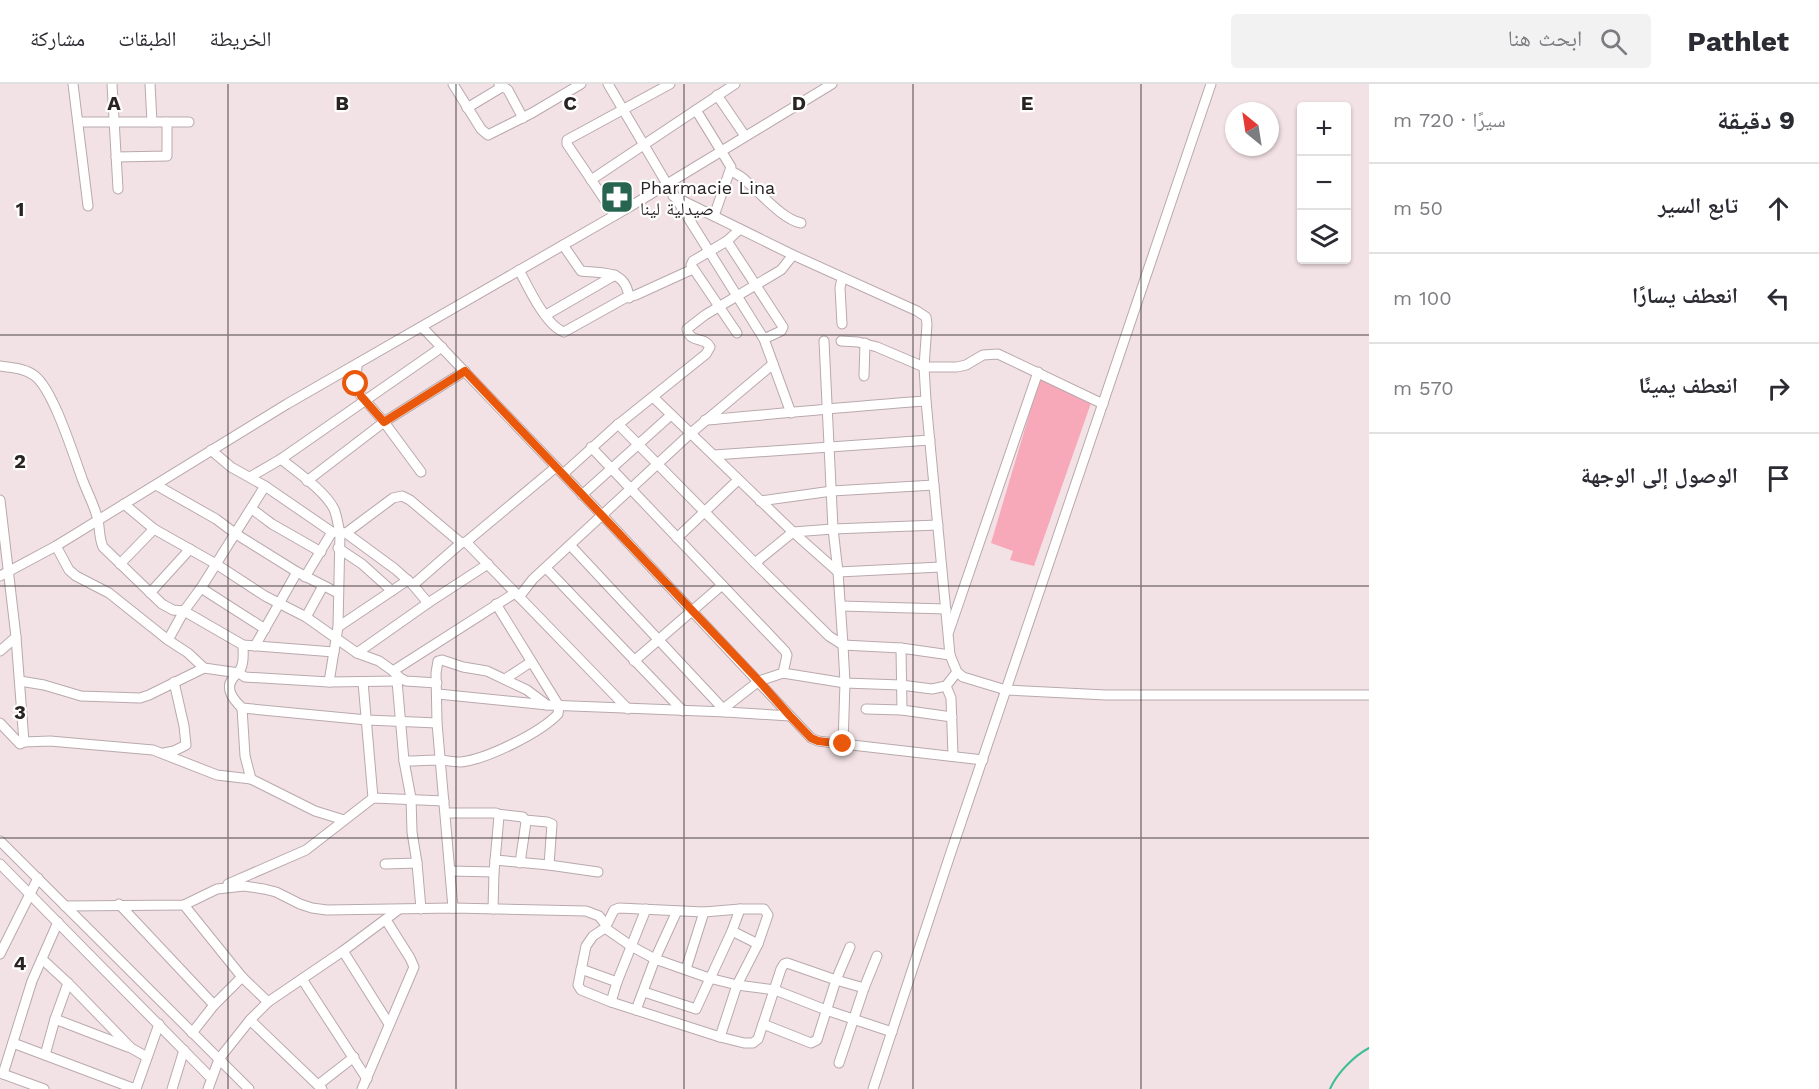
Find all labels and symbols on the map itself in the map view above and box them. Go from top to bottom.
text: A [107,91,121,115]
text: B [335,91,349,115]
text: C [563,91,577,115]
text: D [792,91,806,115]
text: E [1021,91,1033,115]
north arrow [1225,102,1279,156]
place label: Pharmacie Lina صيدلية لينا [640,177,775,219]
pharmacy icon: Pharmacie Lina صيدلية لينا [599,179,635,215]
text: 1 [16,197,24,221]
route start [342,370,368,396]
text: 2 [14,449,26,473]
text: 3 [14,700,26,724]
route end [829,730,855,756]
text: 4 [14,951,27,975]

